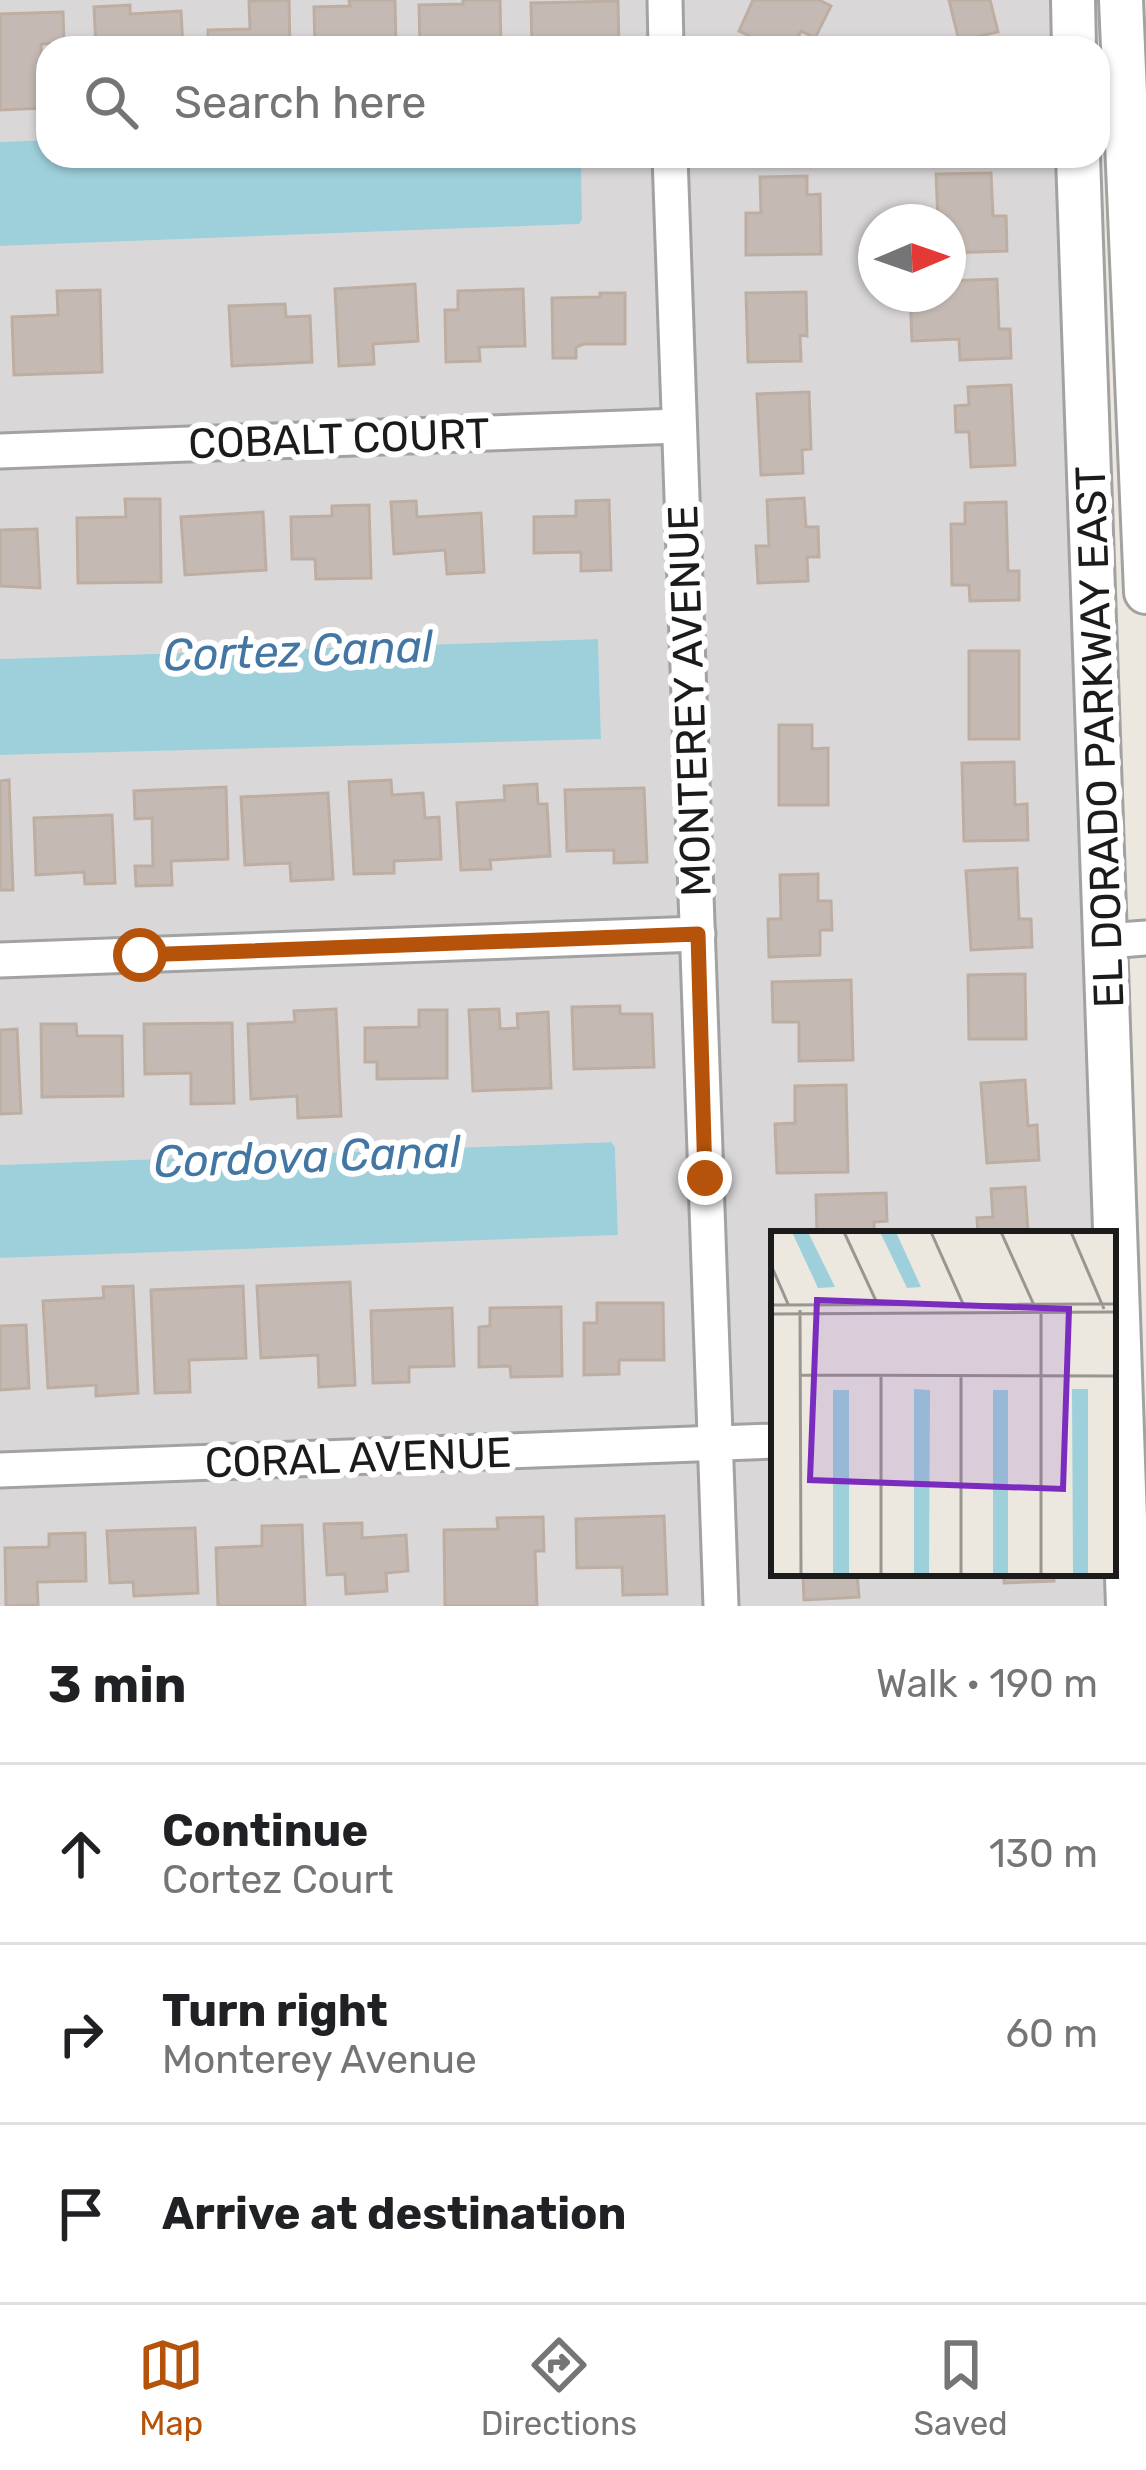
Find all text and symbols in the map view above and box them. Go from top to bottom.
search box [36,36,1110,168]
icon: search [78,69,144,135]
text: Search here [174,76,426,129]
north arrow [858,204,966,312]
street label: COBALT COURT [187,409,491,469]
street label: EL DORADO PARKWAY EAST [1066,465,1134,1009]
street label: MONTEREY AVENUE [658,504,722,898]
water label: Cortez Canal [162,619,435,682]
route start [113,928,167,982]
water label: Cordova Canal [152,1125,463,1188]
route end [678,1151,732,1205]
inset map [771,1231,1116,1576]
street label: CORAL AVENUE [204,1428,512,1488]
text: 3 min [48,1654,187,1715]
text: Walk · 190 m [876,1661,1098,1707]
text: Continue [162,1804,368,1857]
icon: ahead [48,1821,114,1887]
text: 130 m [989,1831,1098,1877]
text: Cortez Court [162,1857,394,1903]
text: Turn right [162,1984,388,2037]
icon: right [48,2001,114,2067]
text: 60 m [1005,2011,1098,2057]
text: Monterey Avenue [162,2037,477,2083]
icon: arrive [48,2181,114,2247]
text: Arrive at destination [162,2187,627,2240]
tab: Map [138,2332,204,2443]
tab: Directions [481,2332,637,2443]
tab: Saved [914,2332,1008,2443]

